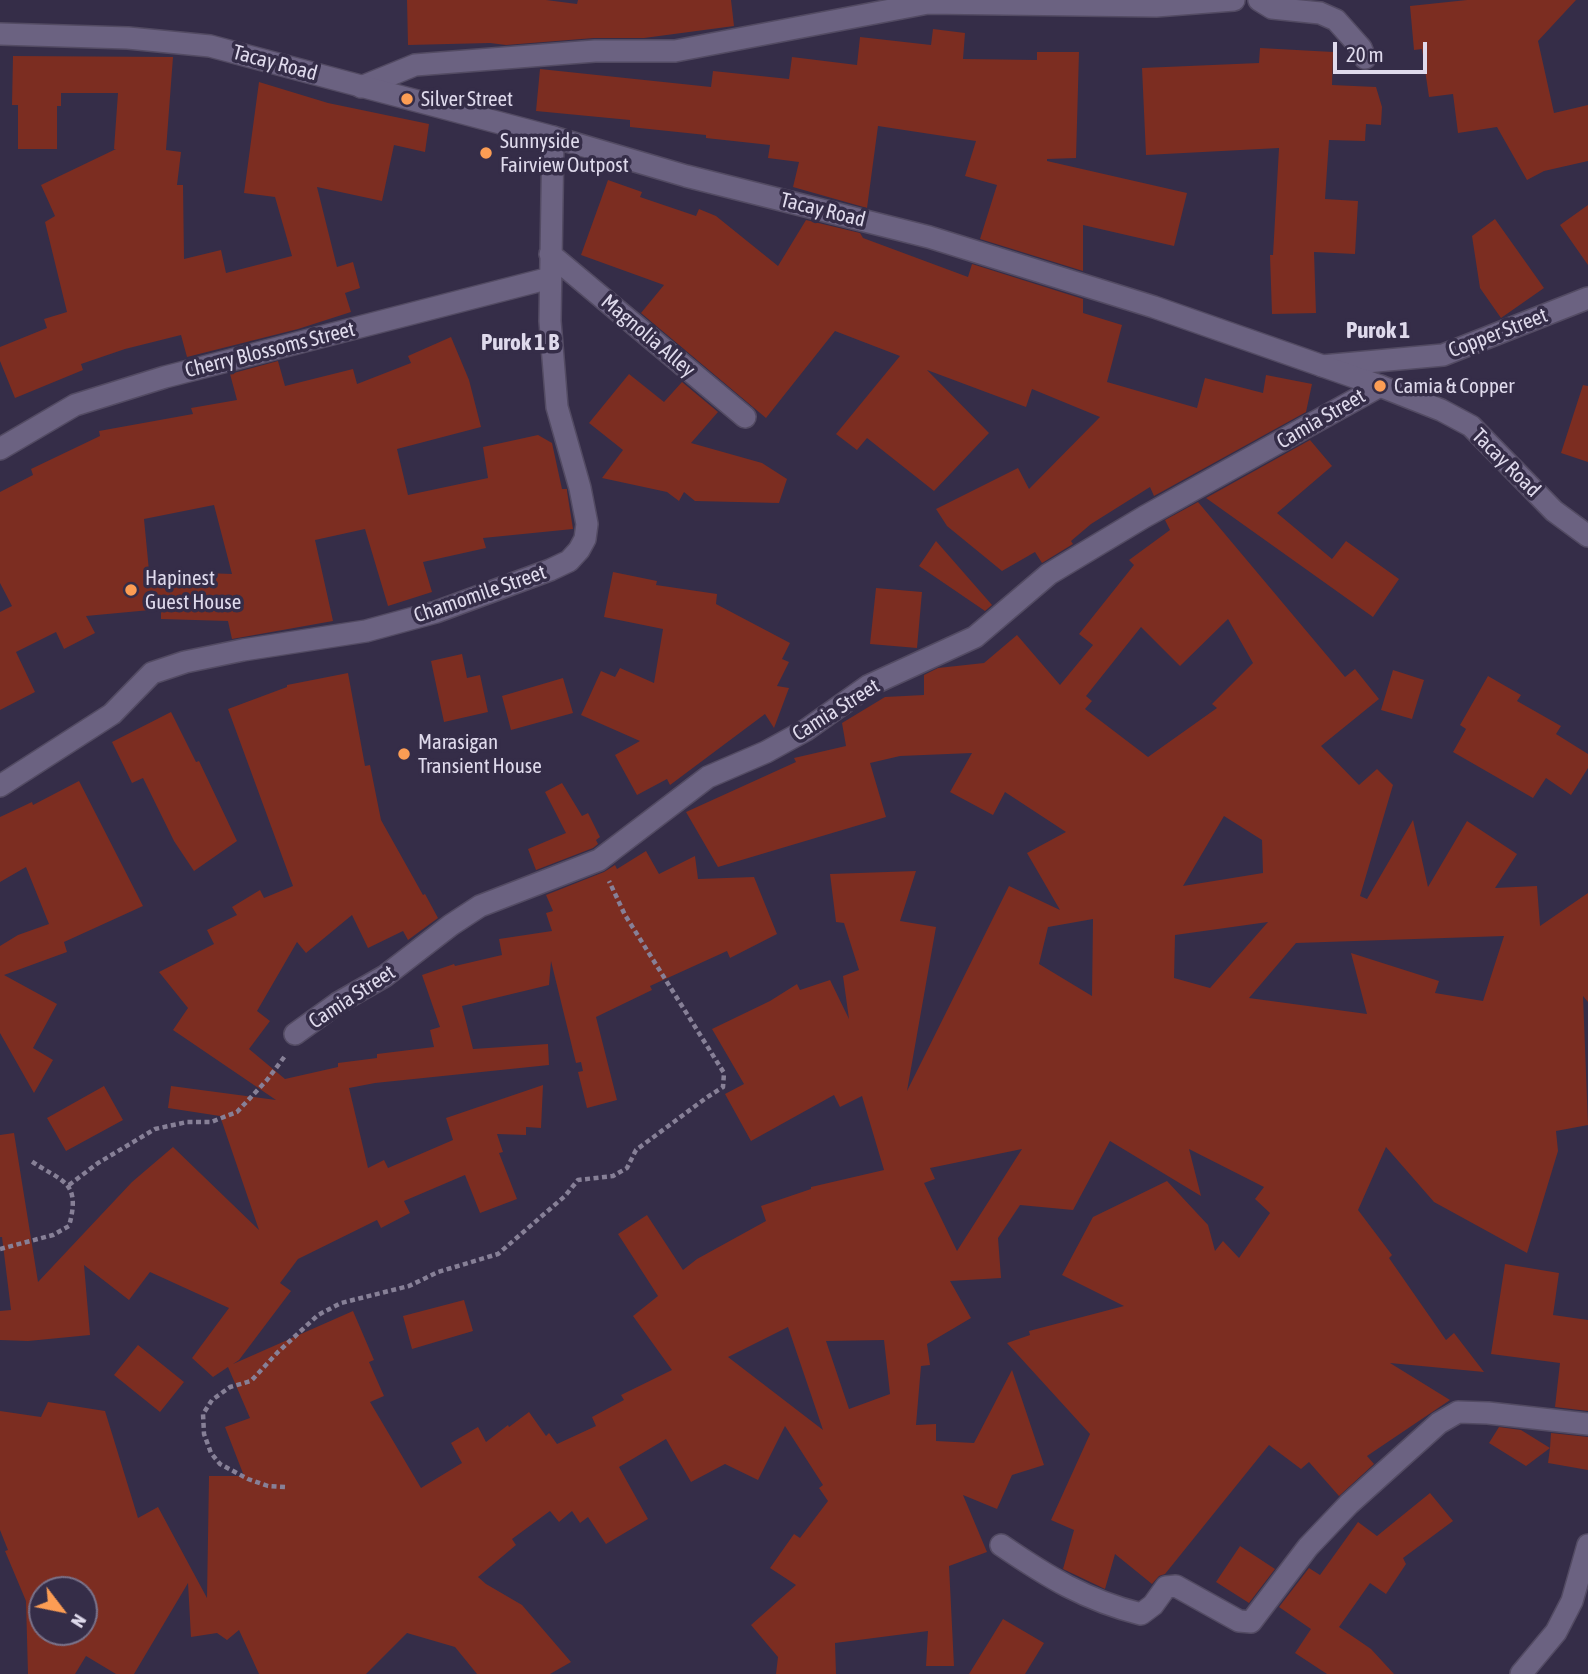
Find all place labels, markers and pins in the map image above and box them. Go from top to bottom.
place label: Silver Street [421,86,513,112]
marker: Silver Street [399,91,415,107]
place label: Sunnyside Fairview Outpost [500,128,629,178]
marker: Sunnyside Fairview Outpost [478,145,494,161]
place label: Camia & Copper [1394,373,1515,399]
marker: Camia & Copper [1372,378,1388,394]
place label: Hapinest Guest House [145,565,241,615]
marker: Hapinest Guest House [123,582,139,598]
place label: Marasigan Transient House [418,729,542,779]
marker: Marasigan Transient House [396,746,412,762]

